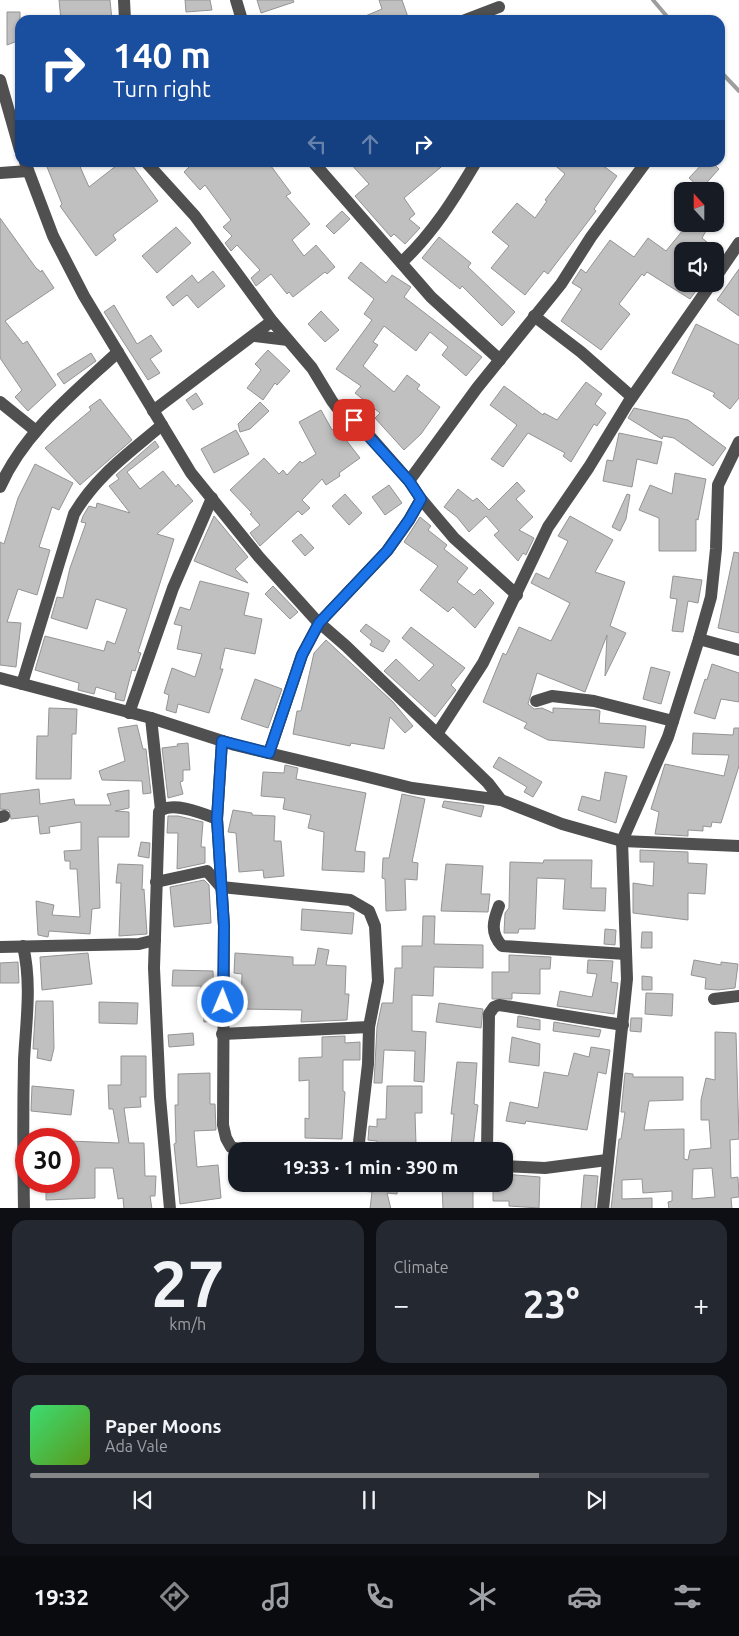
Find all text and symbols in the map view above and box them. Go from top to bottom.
icon: right [30,35,95,100]
text: 140 m [113,35,211,75]
text: Turn right [113,76,211,101]
icon: left [303,130,331,158]
icon: ahead [356,130,384,158]
icon: right [409,130,437,158]
north arrow [674,182,724,232]
map controls [674,182,724,292]
button: sound [674,242,724,292]
pin [333,399,375,441]
icon: arrive [340,406,368,434]
position arrow [196,975,248,1027]
speed limit sign: 30 [15,1128,80,1193]
text: 19:33 · 1 min · 390 m [283,1156,458,1178]
text: 27 [151,1246,224,1319]
text: Climate [394,1258,449,1276]
text: 23° [523,1283,579,1325]
text: − [394,1289,409,1320]
text: + [693,1289,709,1320]
text: km/h [169,1315,206,1333]
text: Paper Moons [105,1415,222,1437]
text: Ada Vale [105,1437,168,1455]
icon: previous [129,1486,157,1514]
icon: pause [355,1486,383,1514]
icon: next [582,1486,610,1514]
icon: directions [157,1579,192,1614]
icon: music [259,1579,294,1614]
icon: phone [362,1579,397,1614]
icon: climate [465,1579,500,1614]
icon: car [567,1579,602,1614]
icon: filters [670,1579,705,1614]
text: 19:32 [34,1584,89,1609]

